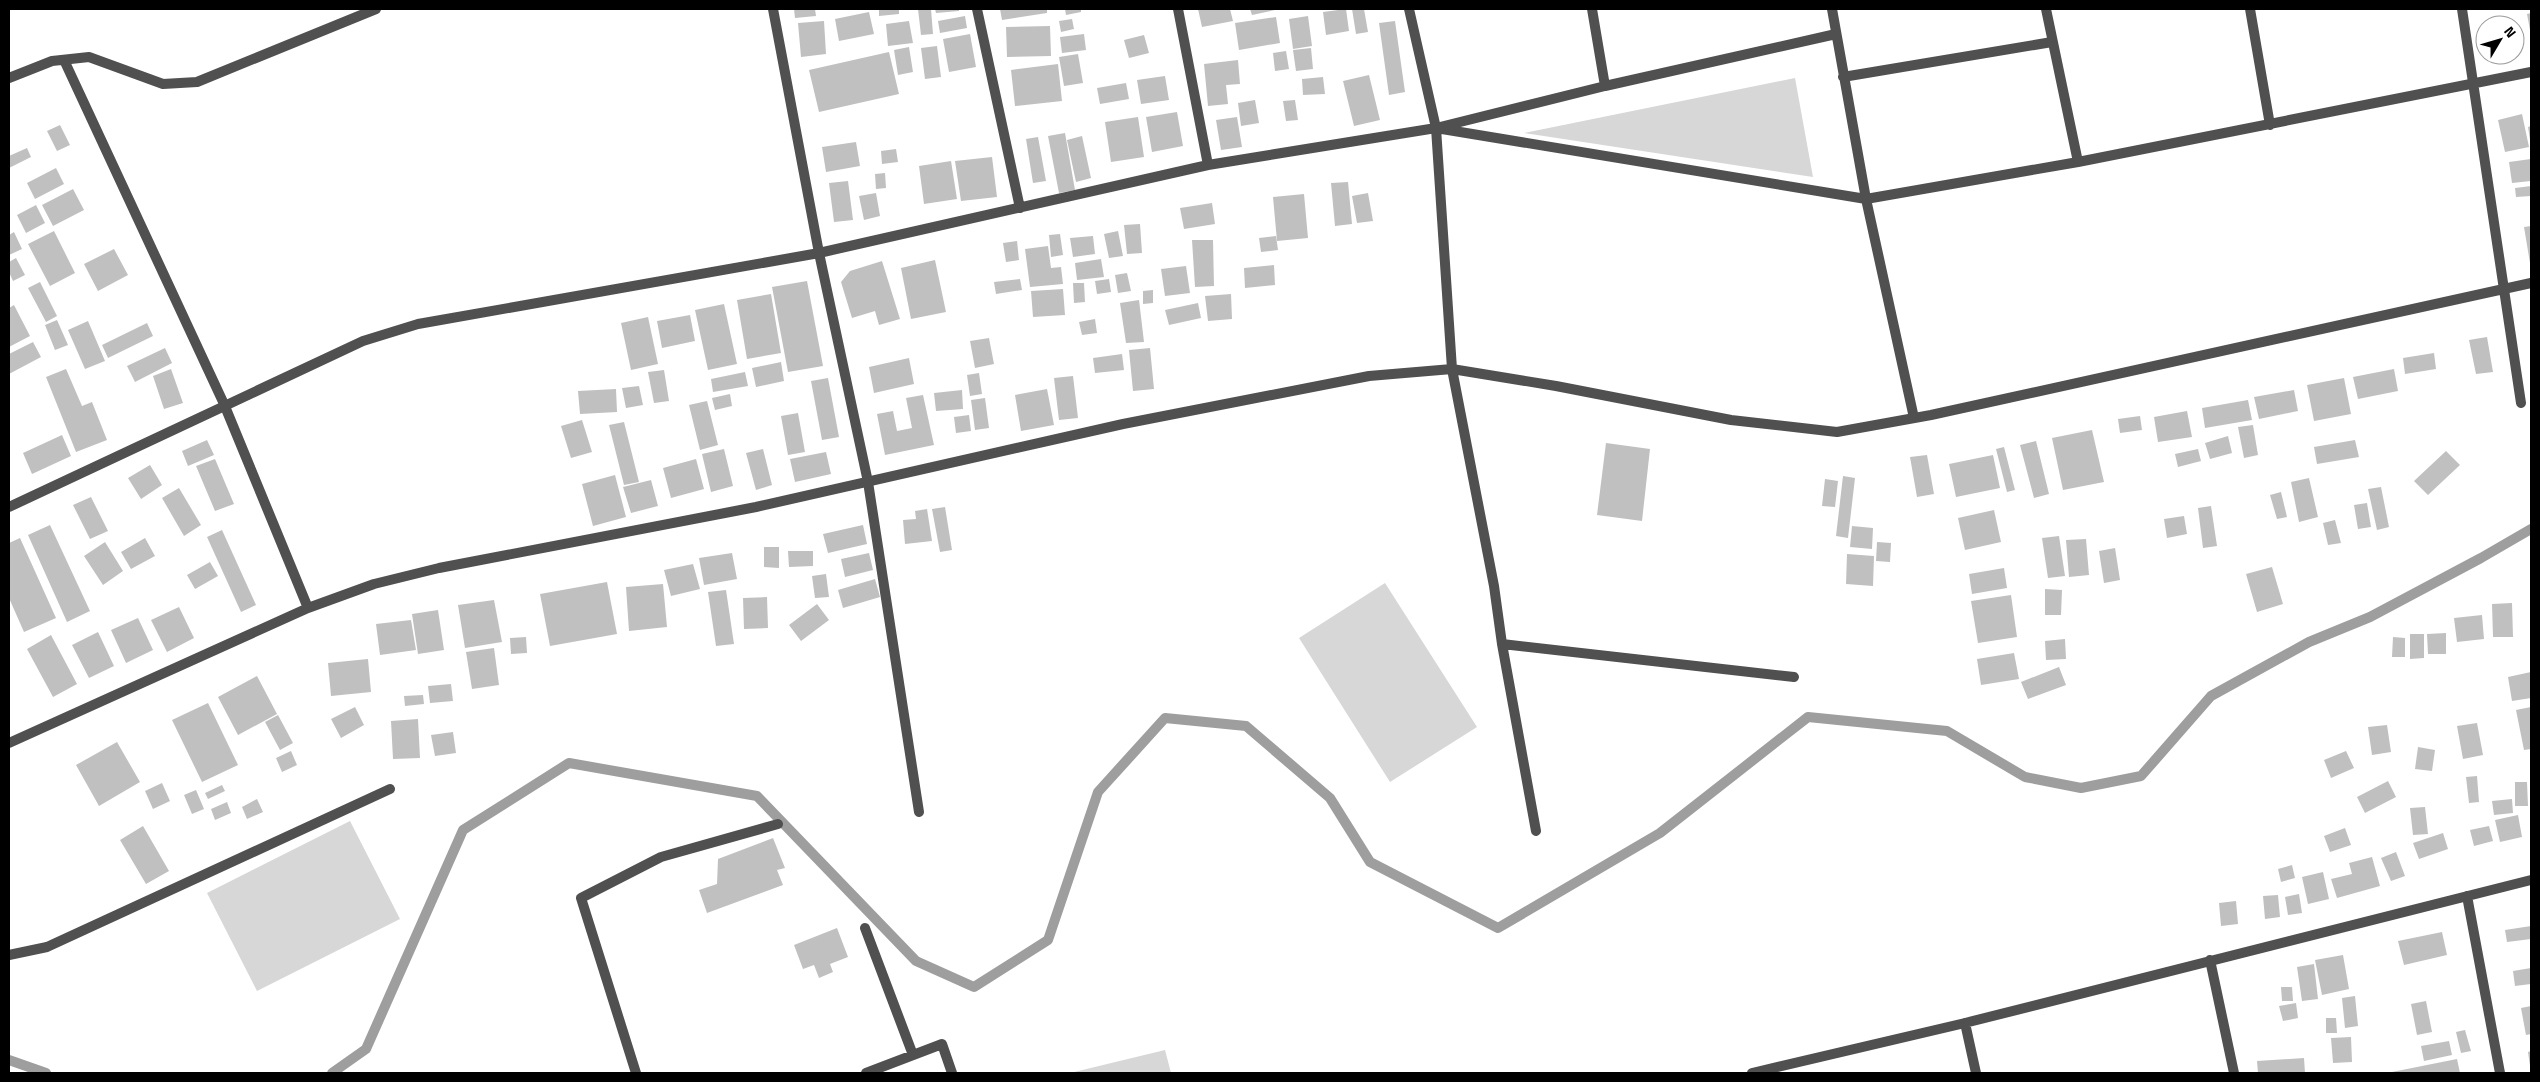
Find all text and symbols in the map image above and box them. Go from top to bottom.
north arrow [2475,15,2525,65]
text: N [2499,21,2522,42]

